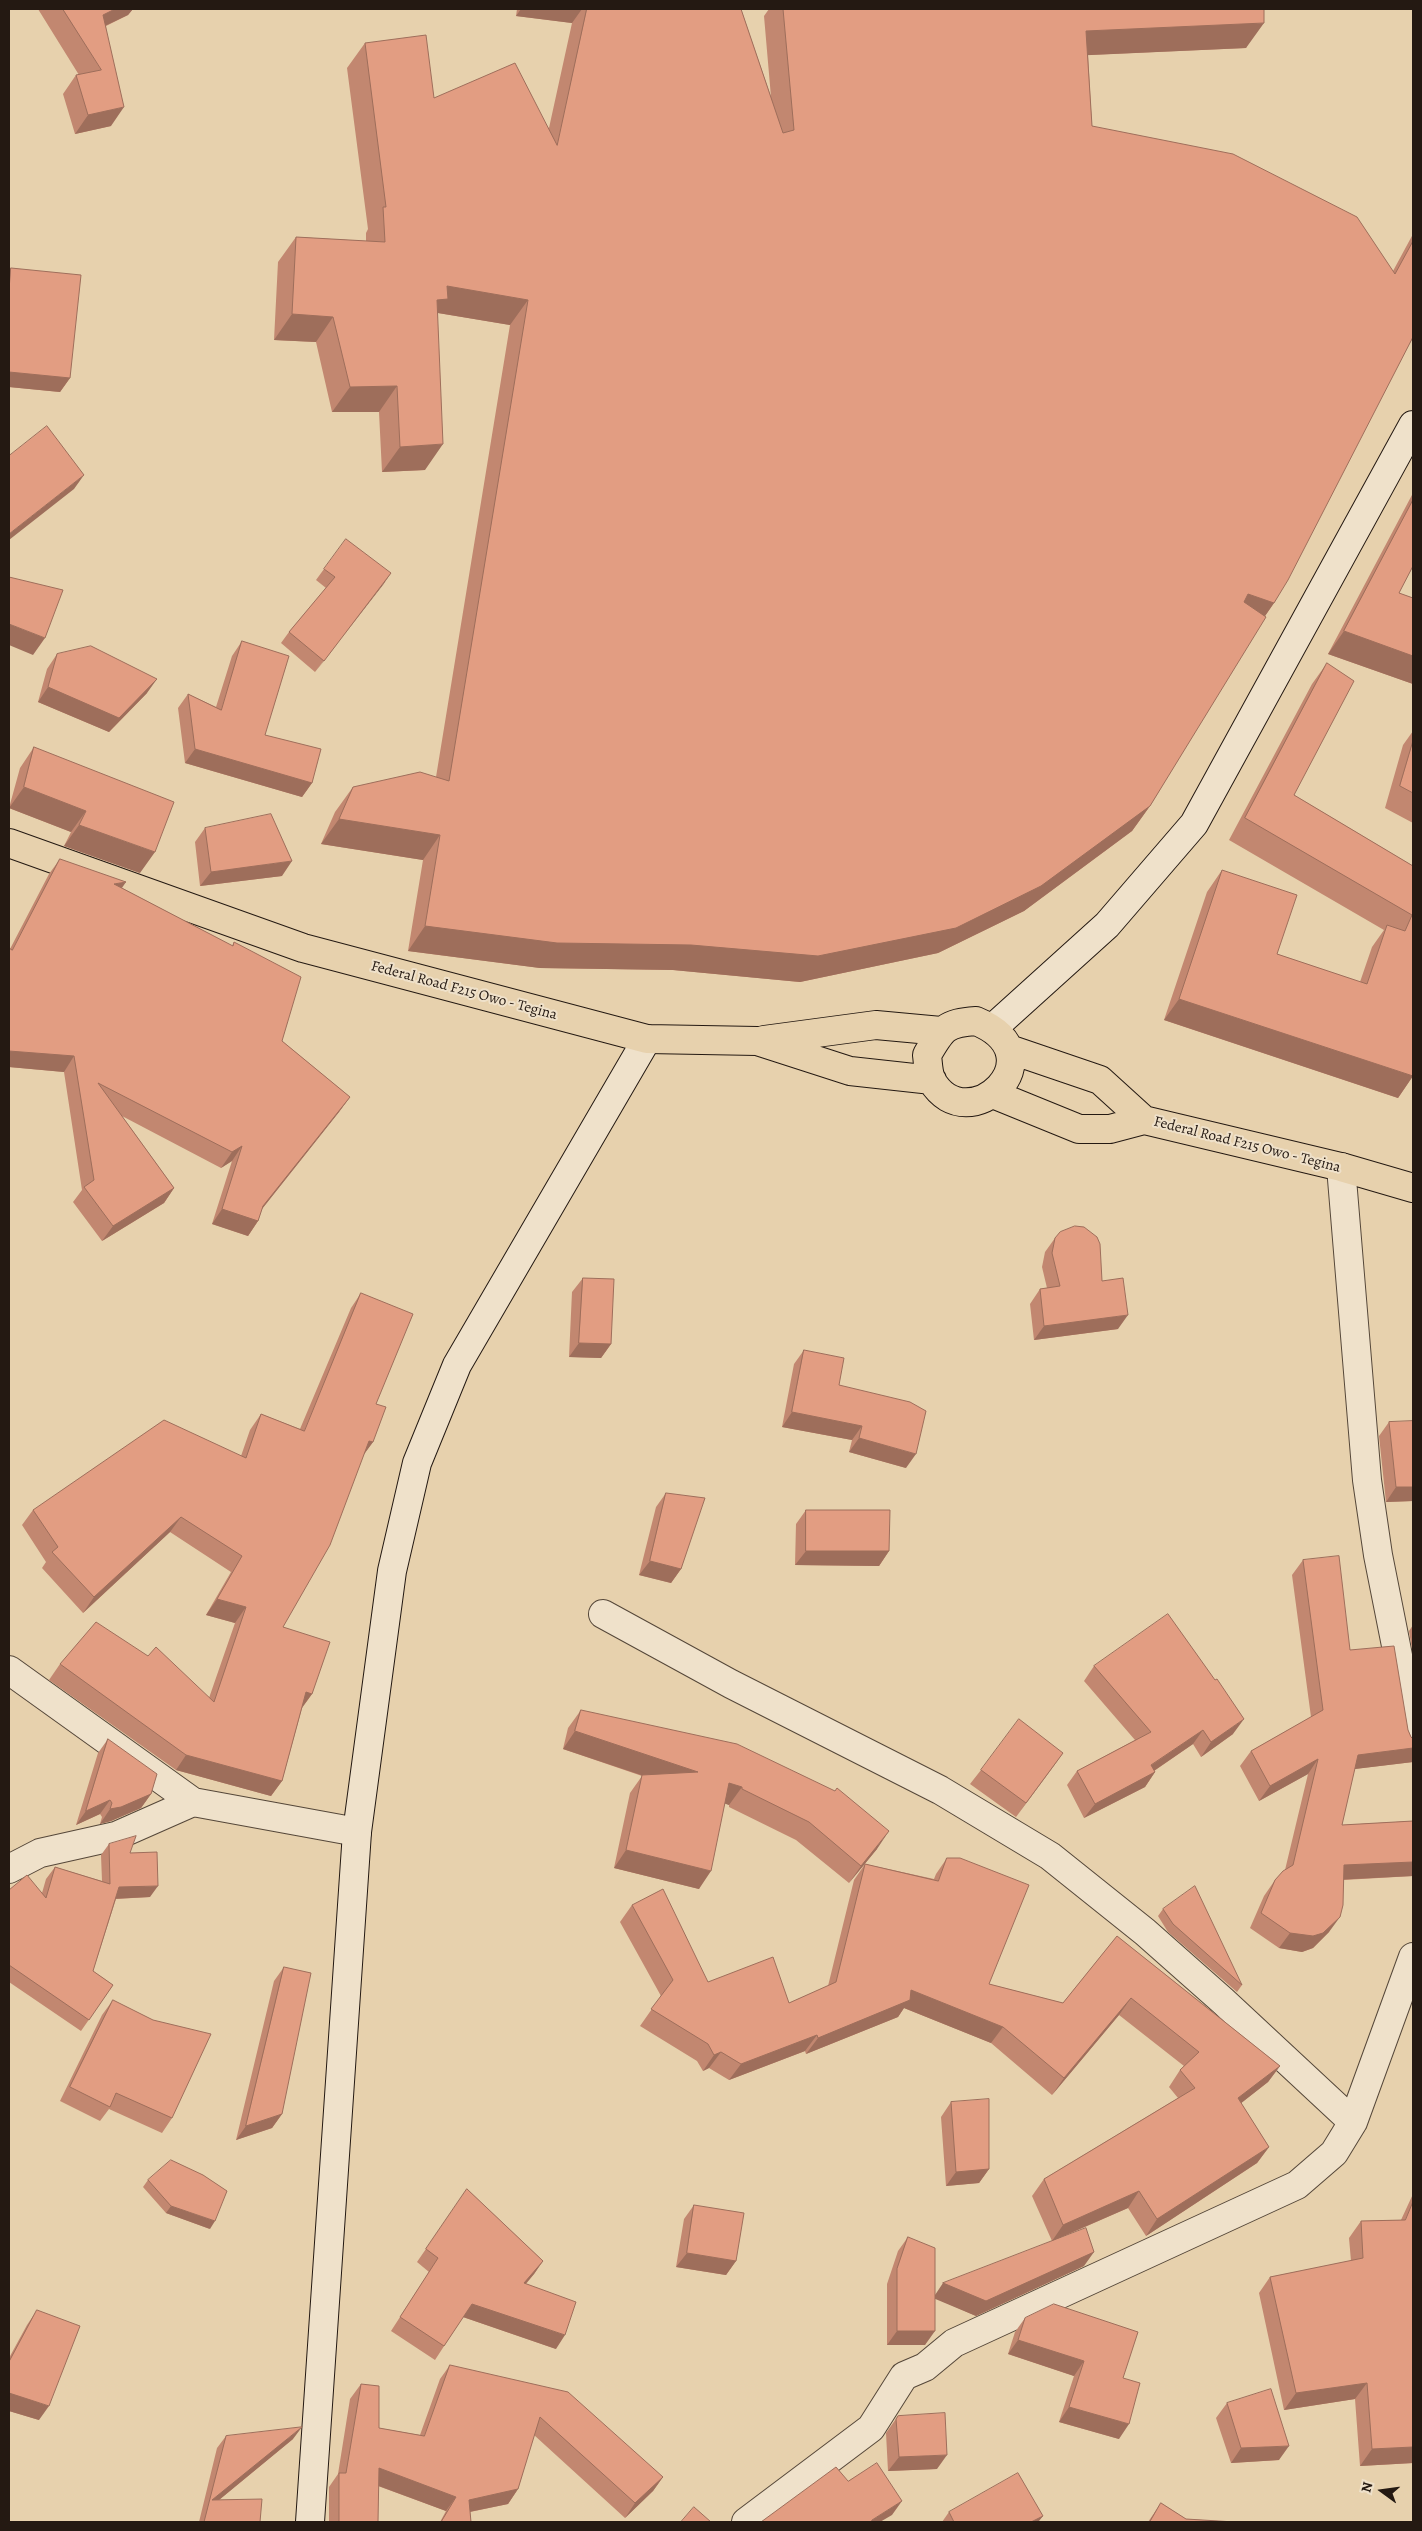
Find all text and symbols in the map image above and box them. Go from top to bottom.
street label: Federal Road F215 Owo - Tegina [369,957,559,1025]
street label: Federal Road F215 Owo - Tegina [1152,1113,1342,1177]
north arrow [1357,2466,1407,2516]
text: N [1357,2480,1377,2495]

